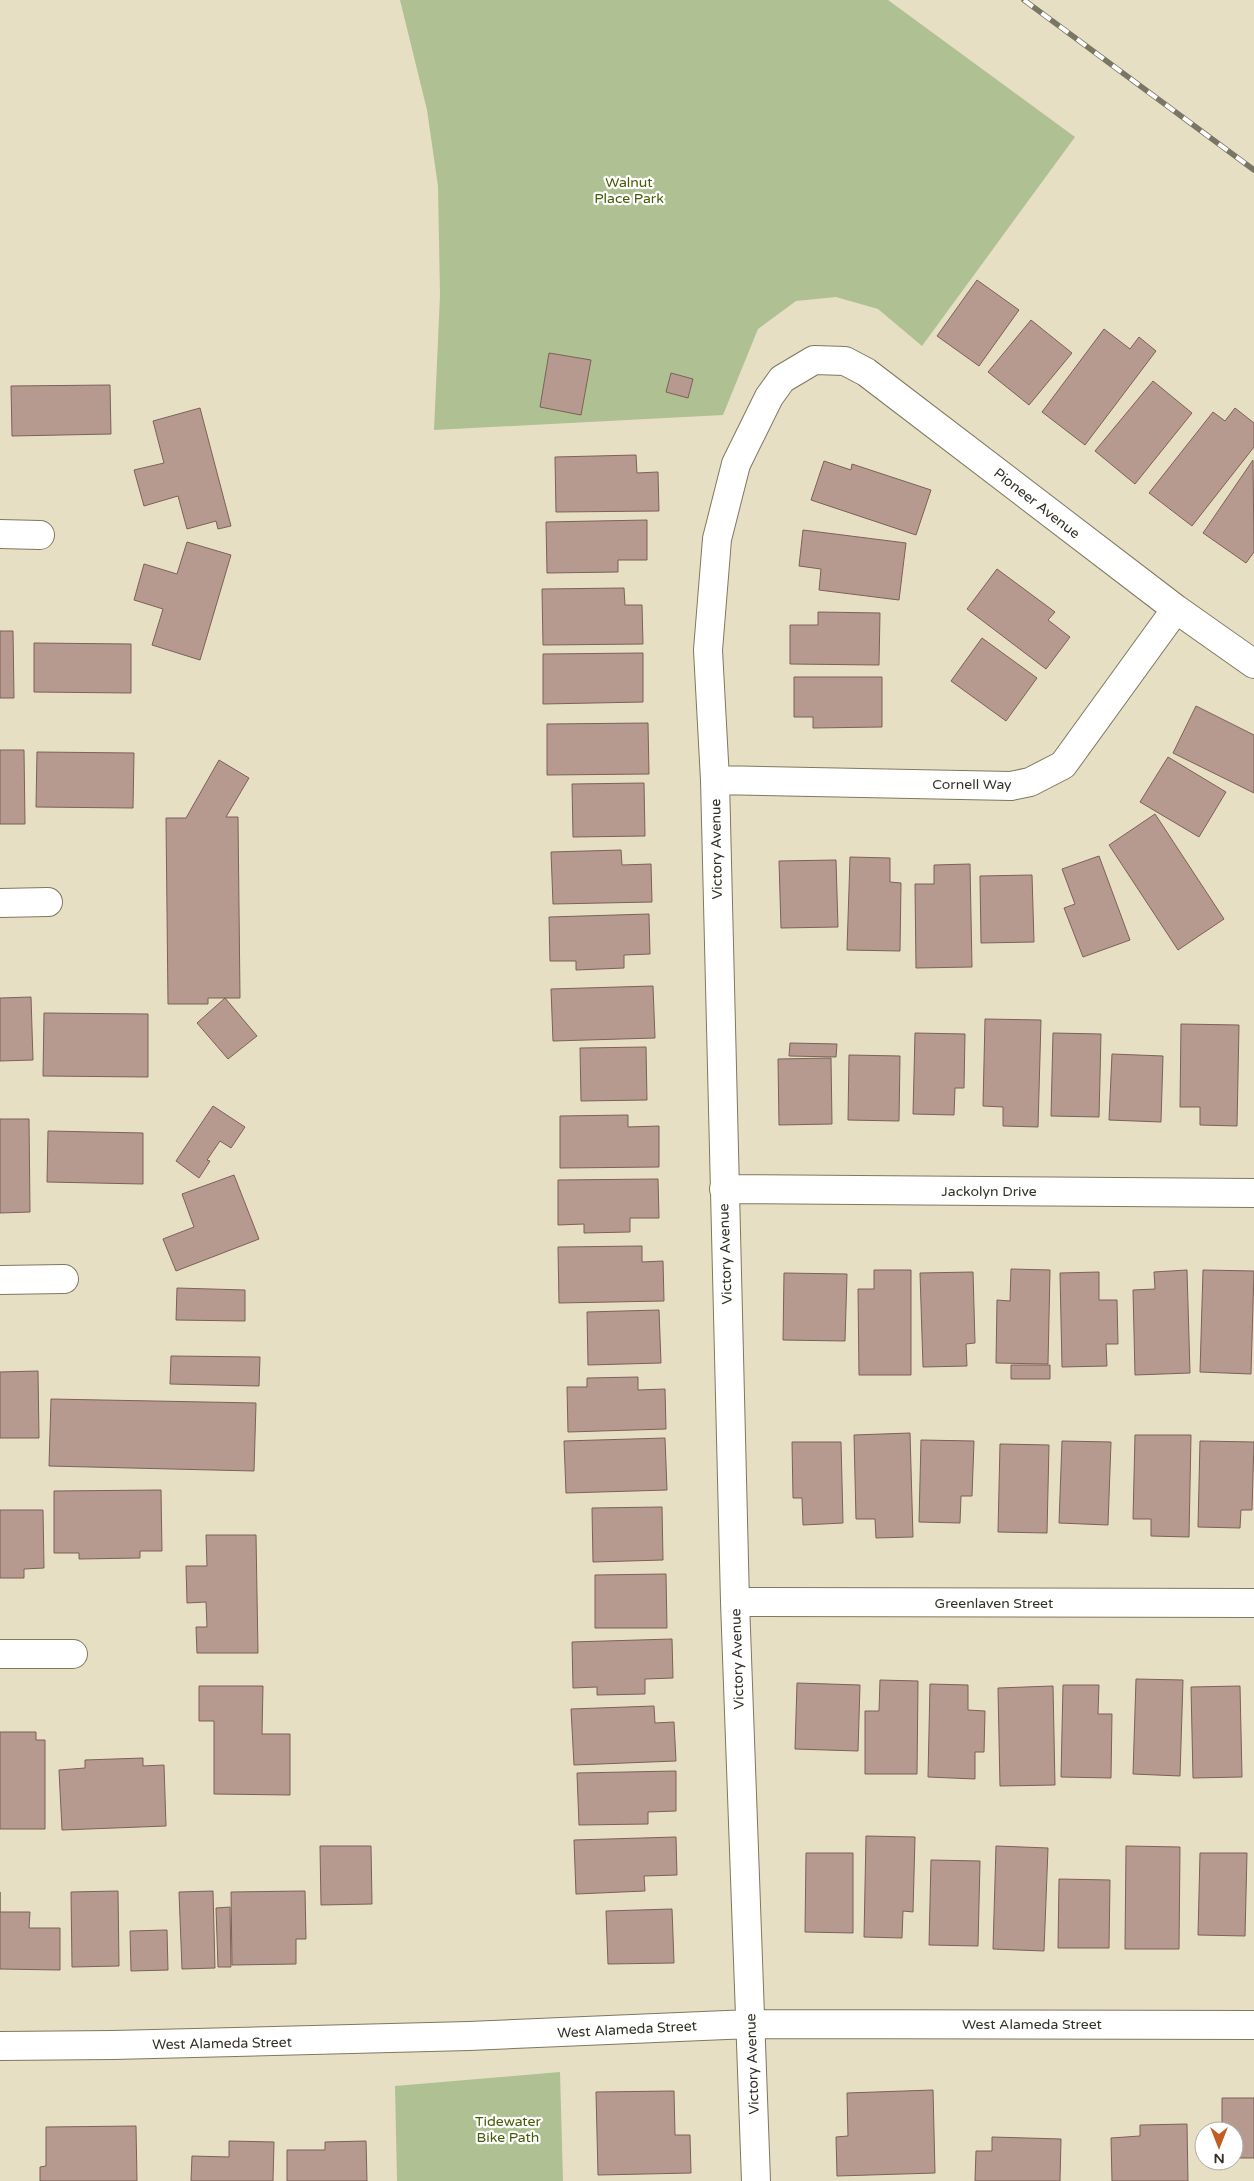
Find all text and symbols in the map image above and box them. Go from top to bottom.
park label: Walnut Place Park [594,174,664,207]
street label: Pioneer Avenue [990,464,1083,542]
street label: Cornell Way [932,776,1012,793]
street label: Victory Avenue [707,798,726,900]
street label: Jackolyn Drive [941,1183,1037,1200]
street label: Victory Avenue [715,1203,736,1305]
street label: Greenlaven Street [935,1595,1054,1612]
street label: Victory Avenue [727,1608,748,1710]
street label: Victory Avenue [742,2013,763,2115]
street label: West Alameda Street [962,2016,1103,2033]
street label: West Alameda Street [557,2017,698,2042]
street label: West Alameda Street [152,2034,293,2053]
park label: Tidewater Bike Path [475,2113,542,2146]
north arrow [1194,2121,1244,2171]
text: N [1213,2150,1225,2167]

